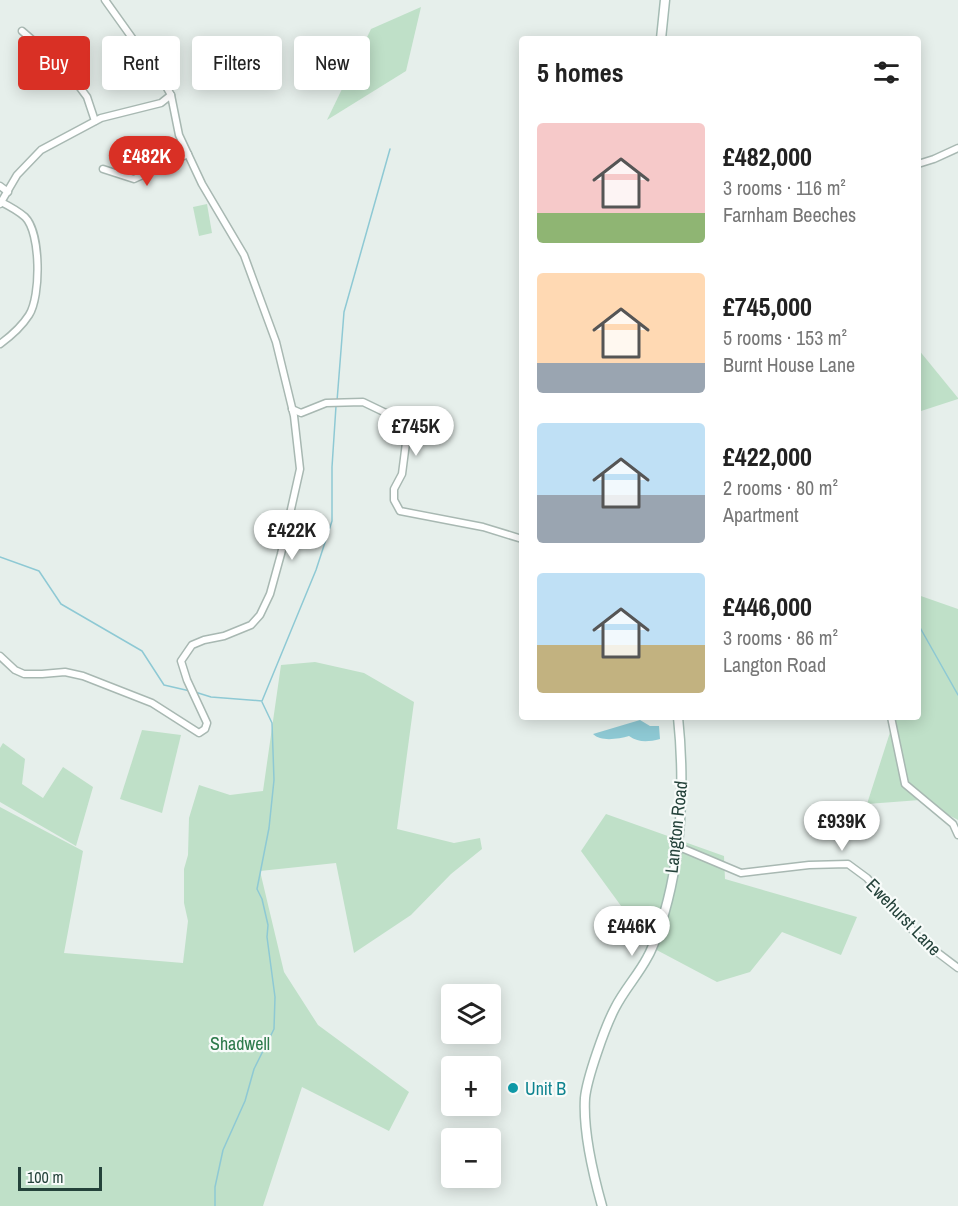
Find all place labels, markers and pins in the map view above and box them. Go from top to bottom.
pin: £482K [105,136,189,187]
pin: £745K [374,406,458,457]
pin: £422K [250,510,334,561]
pin: £939K [800,801,884,852]
pin: £446K [590,906,674,957]
place label: Unit B [525,1076,566,1101]
marker: Unit B [506,1081,520,1095]

